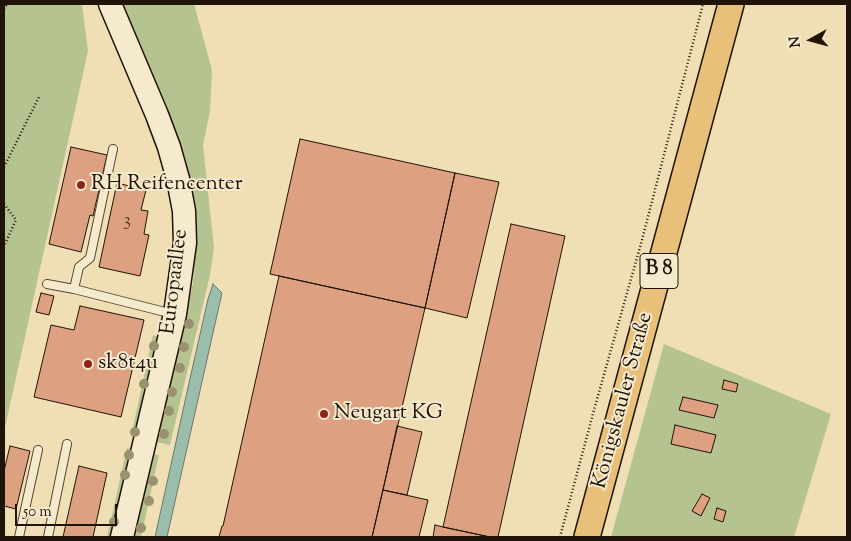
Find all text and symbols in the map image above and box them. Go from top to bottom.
north arrow [786,15,836,65]
text: N [786,35,807,49]
place label: RH Reifencenter [91,172,243,198]
marker: RH Reifencenter [75,179,87,191]
house number: 3 [123,211,131,233]
street label: Europaallee [157,228,195,336]
road number: B 8 [640,254,678,288]
street label: Königskauler Straße [588,310,660,492]
place label: sk8t4u [98,351,158,377]
marker: sk8t4u [82,358,94,370]
place label: Neugart KG [334,401,443,427]
marker: Neugart KG [318,408,330,420]
scale bar [18,494,120,526]
text: 50 m [23,502,52,523]

